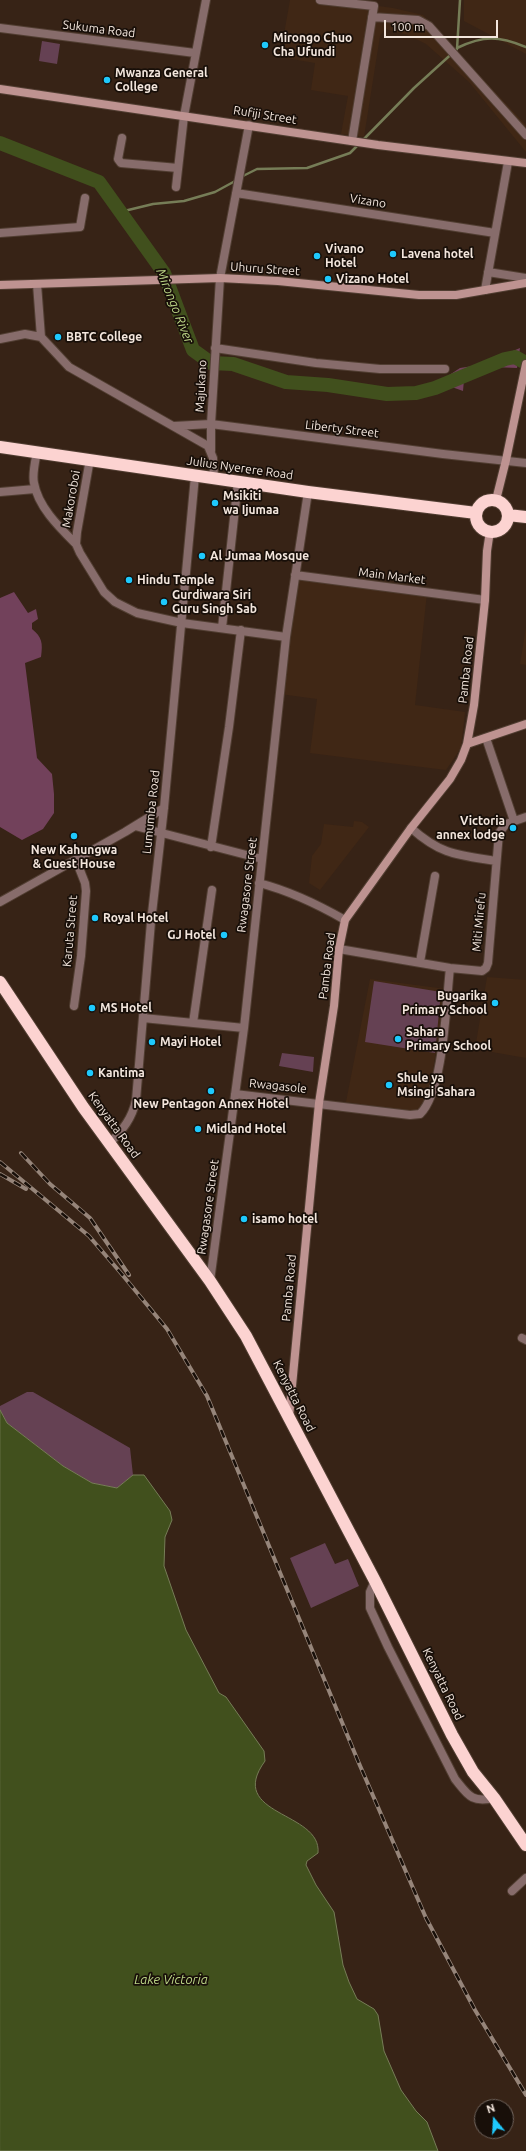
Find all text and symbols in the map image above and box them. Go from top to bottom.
scale bar [386,12,500,38]
street label: Sukuma Road [62,17,136,41]
text: 100 m [391,20,424,33]
place label: Mirongo Chuo Cha Ufundi [273,31,352,59]
marker: Mirongo Chuo Cha Ufundi [260,40,270,50]
place label: Mwanza General College [115,66,208,94]
marker: Mwanza General College [102,75,112,85]
street label: Rufiji Street [232,103,298,127]
street label: Vizano [349,191,387,211]
place label: Vivano Hotel [325,242,364,270]
place label: Lavena hotel [401,247,473,261]
marker: Lavena hotel [388,249,398,259]
marker: Vivano Hotel [312,251,322,261]
street label: Uhuru Street [230,259,300,279]
water label: Mirongo River [153,266,197,346]
place label: Vizano Hotel [336,272,409,286]
marker: Vizano Hotel [323,274,333,284]
place label: BBTC College [66,330,142,344]
marker: BBTC College [53,332,63,342]
street label: Majukano [192,359,210,413]
street label: Liberty Street [304,417,380,441]
street label: Julius Nyerere Road [186,453,294,483]
street label: Makoroboi [59,469,83,529]
place label: Msikiti wa Ijumaa [223,489,279,517]
marker: Msikiti wa Ijumaa [210,498,220,508]
place label: Al Jumaa Mosque [210,549,309,563]
marker: Al Jumaa Mosque [197,551,207,561]
street label: Main Market [358,565,426,587]
place label: Hindu Temple [137,573,214,587]
marker: Hindu Temple [124,575,134,585]
place label: Gurdiwara Siri Guru Singh Sab [172,588,257,616]
marker: Gurdiwara Siri Guru Singh Sab [159,597,169,607]
street label: Pamba Road [455,636,477,704]
street label: Lumumba Road [139,769,163,855]
place label: Victoria annex lodge [436,814,505,842]
marker: Victoria annex lodge [508,823,518,833]
marker: New Kahungwa & Guest House [69,831,79,841]
street label: Rwagasore Street [234,837,260,933]
place label: New Kahungwa & Guest House [31,843,117,871]
street label: Miti Mirefu [469,892,489,952]
street label: Karuta Street [60,895,80,967]
place label: Royal Hotel [103,911,168,925]
marker: Royal Hotel [90,913,100,923]
place label: GJ Hotel [167,928,216,942]
marker: GJ Hotel [219,930,229,940]
street label: Pamba Road [316,932,338,1000]
place label: Bugarika Primary School [402,989,487,1017]
marker: Bugarika Primary School [490,998,500,1008]
place label: MS Hotel [100,1001,152,1015]
marker: MS Hotel [87,1003,97,1013]
place label: Sahara Primary School [406,1025,491,1053]
marker: Sahara Primary School [393,1034,403,1044]
place label: Mayi Hotel [160,1035,221,1049]
marker: Mayi Hotel [147,1037,157,1047]
place label: Kantima [98,1066,145,1080]
marker: Kantima [85,1068,95,1078]
place label: Shule ya Msingi Sahara [397,1071,475,1099]
street label: Rwagasole [248,1076,308,1096]
marker: Shule ya Msingi Sahara [384,1080,394,1090]
marker: New Pentagon Annex Hotel [206,1086,216,1096]
street label: Kenyatta Road [85,1089,143,1161]
place label: New Pentagon Annex Hotel [133,1097,289,1111]
place label: Midland Hotel [206,1122,286,1136]
marker: Midland Hotel [193,1124,203,1134]
street label: Rwagasore Street [194,1159,222,1255]
place label: isamo hotel [252,1212,318,1226]
marker: isamo hotel [239,1214,249,1224]
street label: Pamba Road [279,1254,299,1322]
street label: Kenyatta Road [270,1358,318,1434]
street label: Kenyatta Road [419,1646,467,1722]
water label: Lake Victoria [134,1972,208,1988]
north arrow [474,2099,514,2139]
text: N [485,2102,496,2116]

